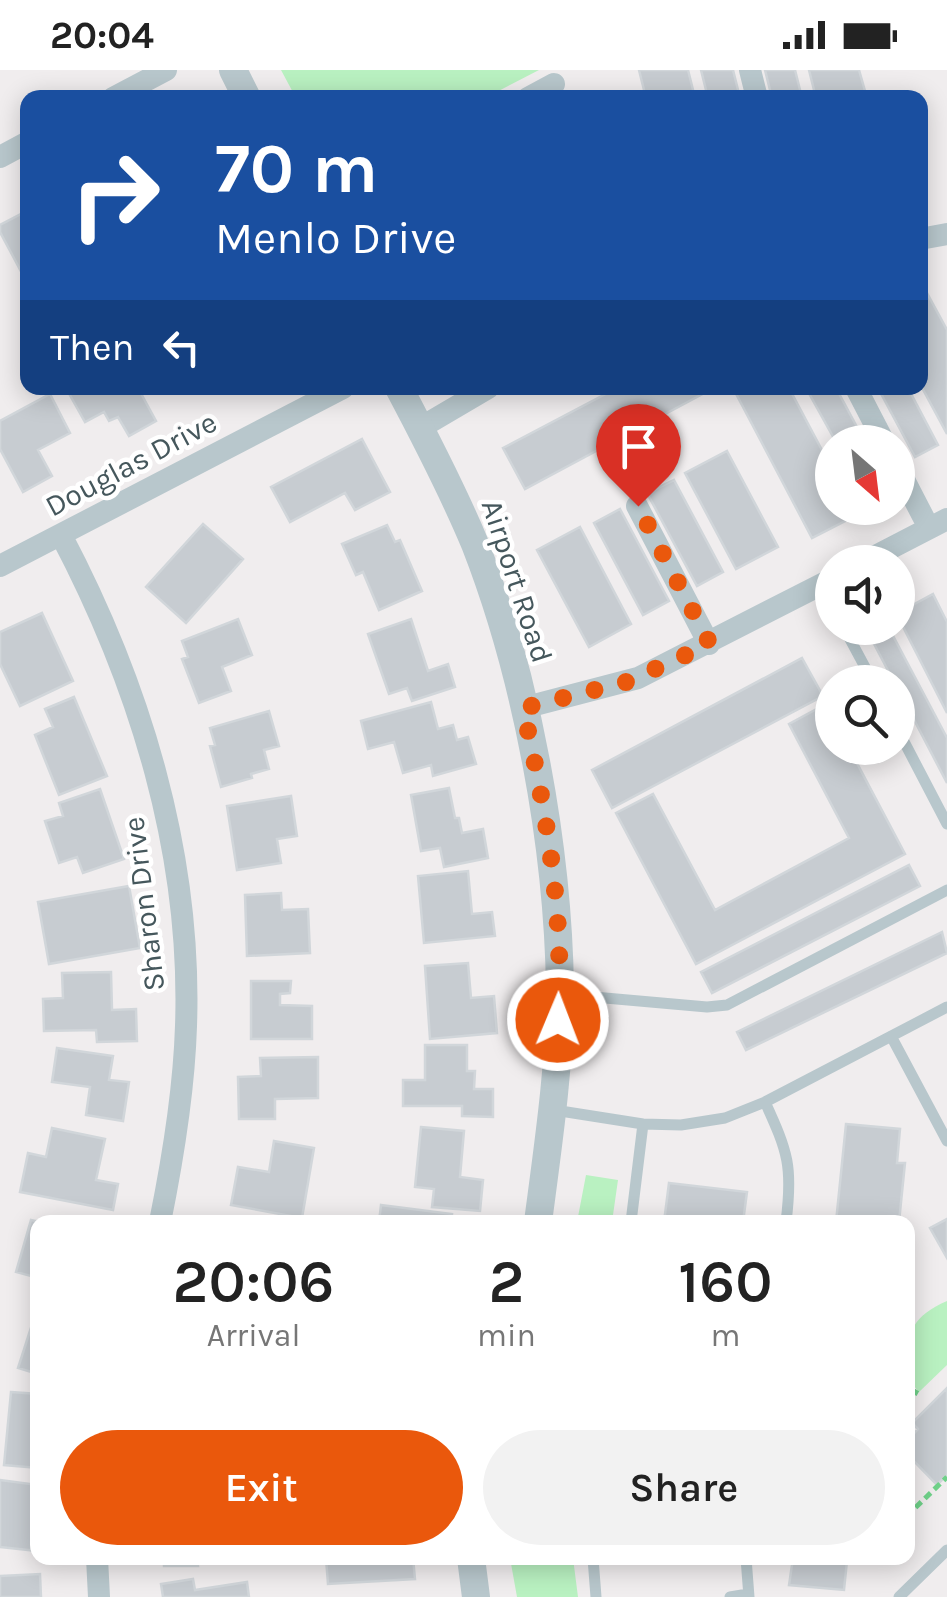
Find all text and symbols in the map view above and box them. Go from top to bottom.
text: 20:04 [50,13,154,58]
text: 70 m [215,128,378,210]
icon: right [50,130,180,260]
text: Menlo Drive [215,212,456,264]
icon: left [154,320,209,375]
text: Then [50,325,134,370]
street label: Douglas Drive [39,404,223,524]
pin [596,404,681,507]
icon: arrive [611,419,666,474]
north arrow [815,425,915,525]
map controls [815,425,915,765]
street label: Airport Road [474,495,560,667]
button: sound [815,545,915,645]
button: search [815,665,915,765]
street label: Sharon Drive [115,815,173,993]
position arrow [506,968,610,1072]
text: 20:06 [173,1247,334,1317]
text: 2 [488,1247,524,1317]
text: 160 [678,1247,772,1317]
text: Arrival [207,1317,300,1354]
text: min [477,1317,536,1354]
text: m [710,1317,740,1354]
button: Exit [60,1430,463,1545]
button: Share [483,1430,885,1545]

